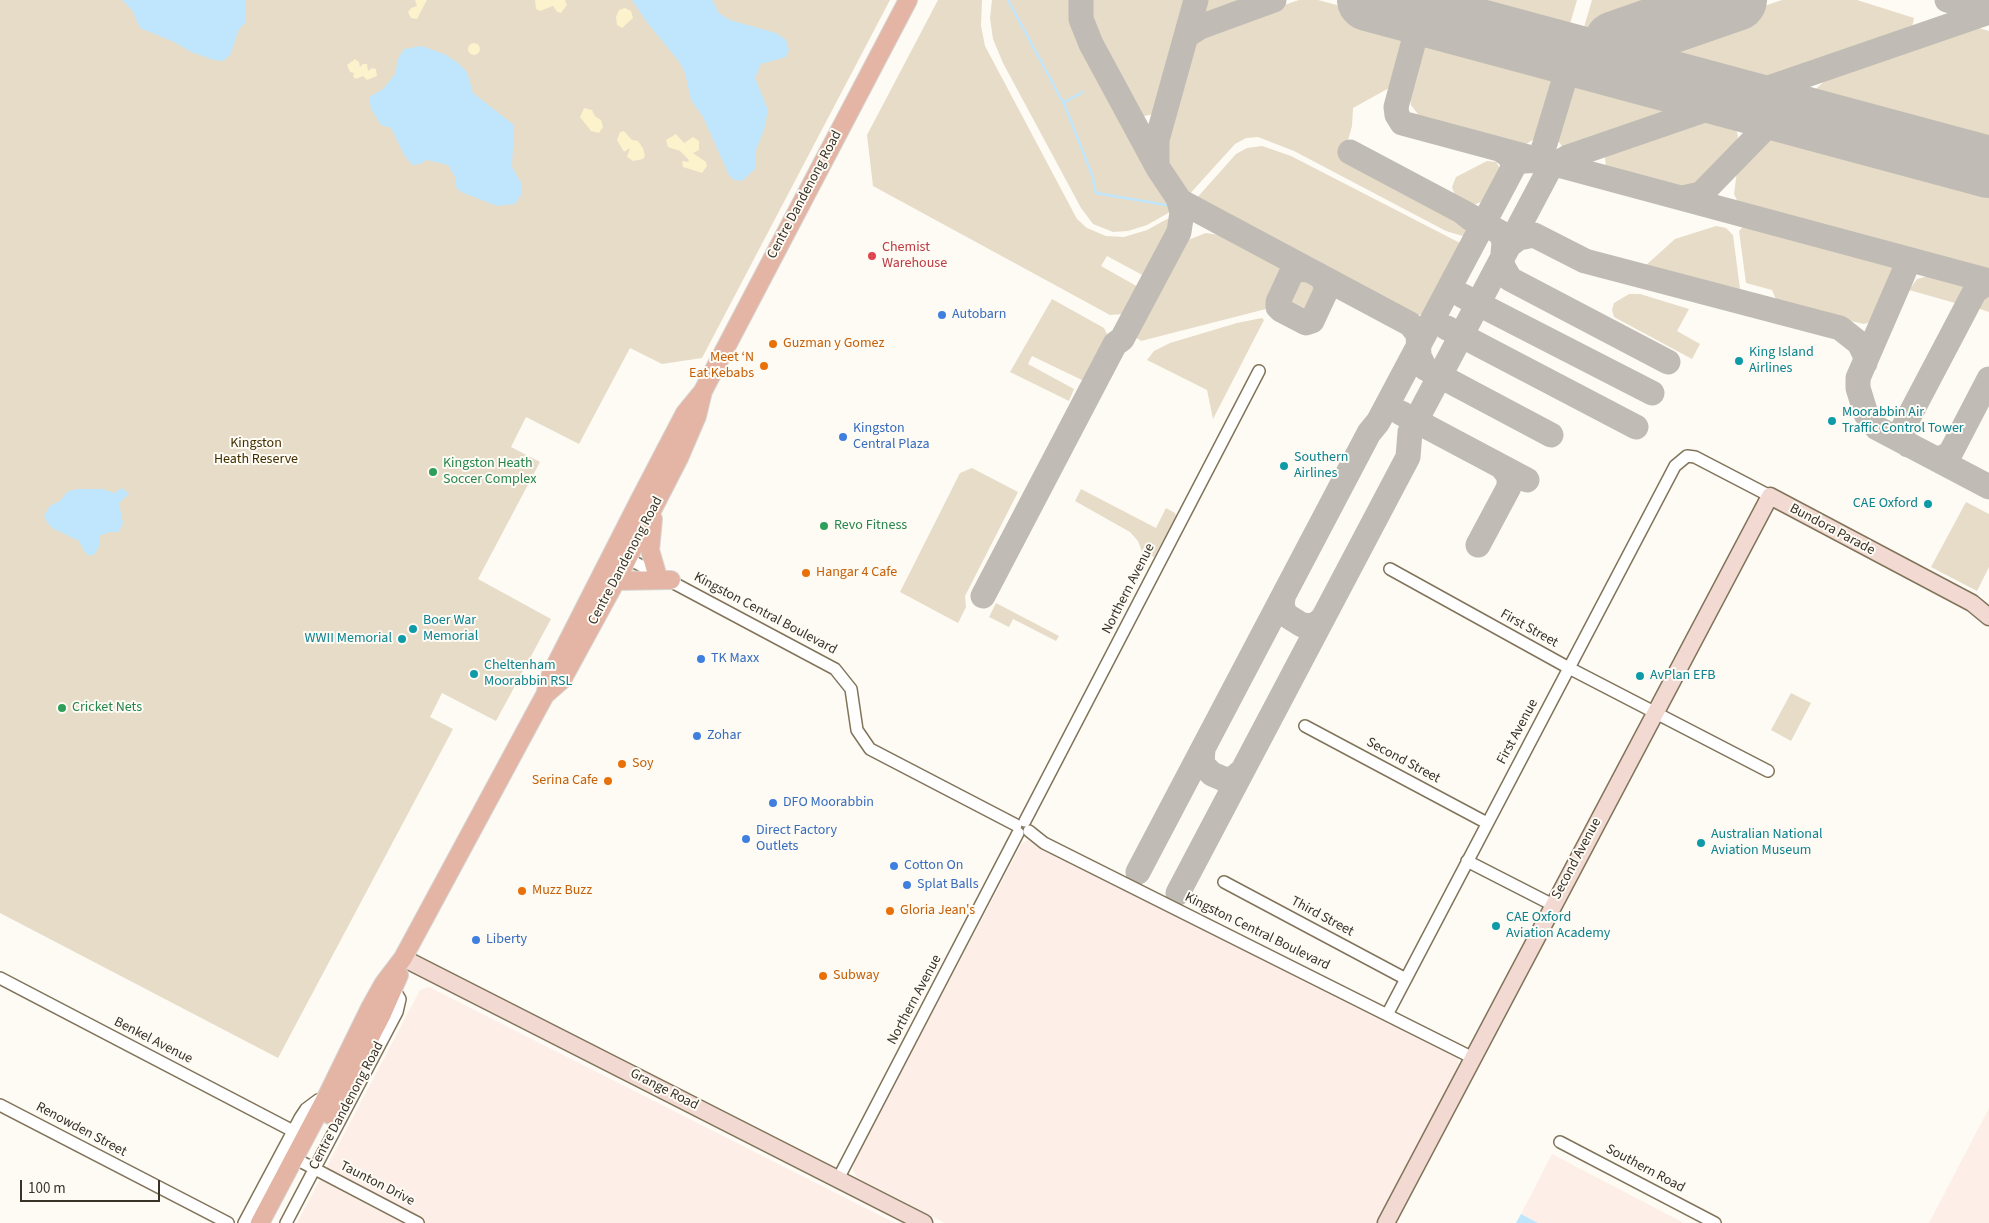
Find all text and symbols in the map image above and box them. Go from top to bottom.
street label: Centre Dandenong Road [764,128,846,262]
place label: Chemist Warehouse [882,240,947,272]
marker: Chemist Warehouse [866,250,878,262]
place label: Autobarn [952,307,1006,323]
marker: Autobarn [936,309,948,321]
place label: Guzman y Gomez [783,336,884,352]
marker: Guzman y Gomez [767,338,779,350]
place label: King Island Airlines [1749,345,1814,378]
place label: Meet ‘N Eat Kebabs [689,350,754,382]
marker: King Island Airlines [1733,355,1745,367]
marker: Meet ‘N Eat Kebabs [758,360,770,372]
place label: Moorabbin Air Traffic Control Tower [1842,405,1964,438]
marker: Moorabbin Air Traffic Control Tower [1826,415,1838,427]
place label: Kingston Central Plaza [853,421,930,454]
marker: Kingston Central Plaza [837,431,849,443]
park label: Kingston Heath Reserve [214,436,298,468]
place label: Southern Airlines [1294,450,1348,482]
place label: Kingston Heath Soccer Complex [443,456,536,488]
marker: Southern Airlines [1278,460,1290,472]
marker: Kingston Heath Soccer Complex [427,466,439,478]
street label: Centre Dandenong Road [585,494,667,628]
place label: CAE Oxford [1853,496,1918,512]
marker: CAE Oxford [1922,498,1934,510]
street label: Bundora Parade [1787,501,1877,559]
place label: Revo Fitness [834,518,907,534]
marker: Revo Fitness [818,520,830,532]
street label: Northern Avenue [1099,541,1159,637]
place label: Hangar 4 Cafe [816,565,897,581]
marker: Hangar 4 Cafe [800,567,812,579]
street label: Kingston Central Boulevard [691,569,839,659]
street label: First Street [1497,606,1561,652]
place label: Boer War Memorial [423,613,478,646]
marker: Boer War Memorial [407,623,419,635]
place label: WWII Memorial [305,631,392,647]
marker: WWII Memorial [396,633,408,645]
place label: TK Maxx [711,651,759,667]
marker: TK Maxx [695,653,707,665]
place label: Cheltenham Moorabbin RSL [484,658,572,690]
marker: Cheltenham Moorabbin RSL [468,668,480,680]
place label: AvPlan EFB [1650,668,1716,684]
marker: AvPlan EFB [1634,670,1646,682]
street label: First Avenue [1494,697,1542,767]
place label: Cricket Nets [72,700,142,716]
marker: Cricket Nets [56,702,68,714]
place label: Zohar [707,728,741,744]
marker: Zohar [691,730,703,742]
street label: Second Street [1363,734,1443,788]
place label: Soy [632,756,654,772]
marker: Soy [616,758,628,770]
place label: Serina Cafe [532,773,598,789]
marker: Serina Cafe [602,775,614,787]
place label: DFO Moorabbin [783,795,874,811]
marker: DFO Moorabbin [767,797,779,809]
street label: Second Avenue [1549,816,1605,902]
place label: Direct Factory Outlets [756,823,837,856]
place label: Australian National Aviation Museum [1711,827,1823,860]
marker: Direct Factory Outlets [740,833,752,845]
marker: Australian National Aviation Museum [1695,837,1707,849]
place label: Cotton On [904,858,963,874]
marker: Cotton On [888,860,900,872]
place label: Splat Balls [917,877,979,893]
marker: Splat Balls [901,879,913,891]
place label: Muzz Buzz [532,883,592,899]
marker: Muzz Buzz [516,885,528,897]
street label: Kingston Central Boulevard [1182,889,1332,975]
street label: Third Street [1288,893,1356,941]
place label: Gloria Jean's [900,903,975,919]
marker: Gloria Jean's [884,905,896,917]
place label: CAE Oxford Aviation Academy [1506,910,1610,942]
marker: CAE Oxford Aviation Academy [1490,920,1502,932]
place label: Liberty [486,932,527,948]
marker: Liberty [470,934,482,946]
street label: Northern Avenue [884,952,946,1048]
place label: Subway [833,968,879,984]
marker: Subway [817,970,829,982]
street label: Benkel Avenue [111,1014,195,1068]
street label: Centre Dandenong Road [306,1039,388,1173]
street label: Grange Road [627,1066,701,1114]
street label: Renowden Street [33,1099,129,1161]
street label: Southern Road [1603,1141,1687,1197]
street label: Taunton Drive [337,1158,417,1210]
scale bar [22,1170,162,1202]
text: 100 m [28,1178,66,1199]

